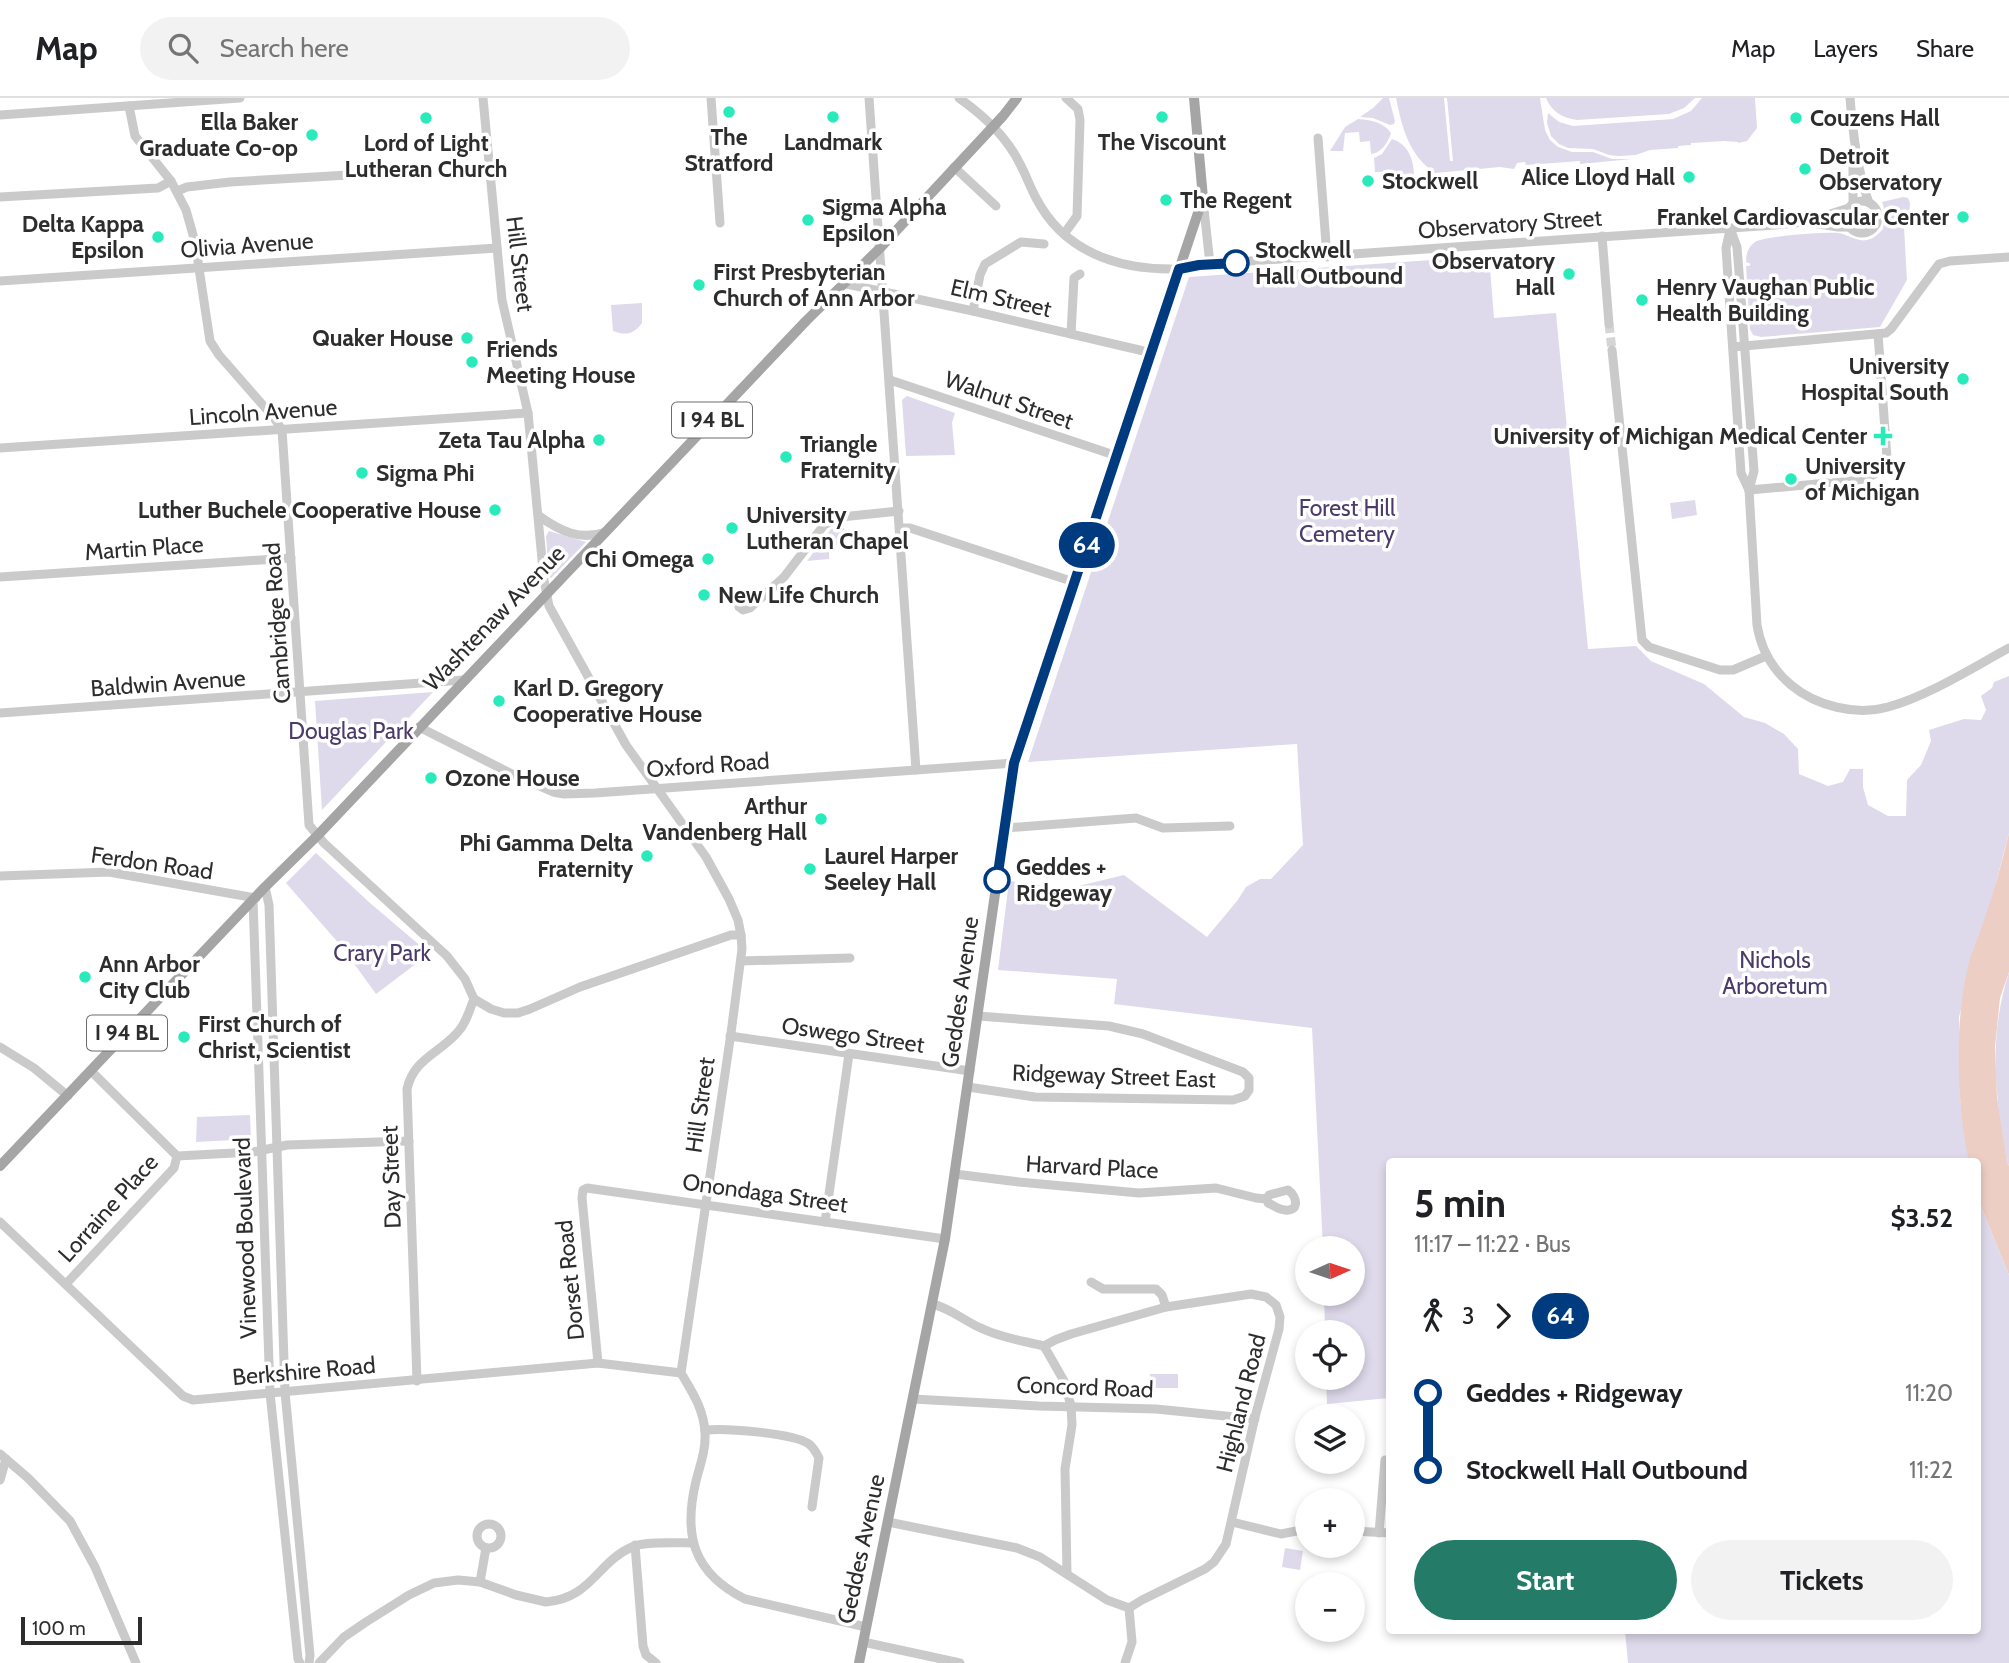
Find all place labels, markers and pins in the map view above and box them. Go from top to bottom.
marker: The Stratford [721,104,737,120]
place label: Couzens Hall [1810,104,1940,132]
place label: Ella Baker Graduate Co-op [139,108,298,162]
marker: Landmark [825,109,841,125]
marker: The Viscount [1154,109,1170,125]
marker: Lord of Light Lutheran Church [418,110,434,126]
marker: Couzens Hall [1788,110,1804,126]
place label: The Stratford [685,123,773,177]
marker: Ella Baker Graduate Co-op [304,127,320,143]
place label: Landmark [784,128,883,156]
place label: The Viscount [1098,128,1226,156]
place label: Lord of Light Lutheran Church [344,129,508,183]
place label: Detroit Observatory [1819,142,1943,196]
marker: Detroit Observatory [1797,161,1813,177]
place label: Alice Lloyd Hall [1521,163,1675,191]
place label: Stockwell [1382,167,1478,195]
marker: Alice Lloyd Hall [1681,169,1697,185]
marker: Stockwell [1360,173,1376,189]
place label: The Regent [1180,186,1292,214]
marker: The Regent [1158,192,1174,208]
place label: Sigma Alpha Epsilon [822,193,947,247]
place label: Frankel Cardiovascular Center [1657,203,1949,231]
marker: Frankel Cardiovascular Center [1955,209,1971,225]
place label: Delta Kappa Epsilon [22,210,145,264]
marker: Sigma Alpha Epsilon [800,212,816,228]
marker: Delta Kappa Epsilon [150,229,166,245]
place label: Stockwell Hall Outbound [1255,236,1403,290]
place label: Observatory Hall [1432,247,1556,301]
marker: Stockwell Hall Outbound [1223,250,1249,276]
place label: First Presbyterian Church of Ann Arbor [713,258,915,312]
marker: Observatory Hall [1561,266,1577,282]
place label: Henry Vaughan Public Health Building [1656,273,1874,327]
marker: First Presbyterian Church of Ann Arbor [691,277,707,293]
marker: Henry Vaughan Public Health Building [1634,292,1650,308]
place label: Quaker House [312,324,453,352]
marker: Quaker House [459,330,475,346]
place label: Friends Meeting House [486,335,635,389]
place label: University Hospital South [1801,352,1950,406]
marker: Friends Meeting House [464,354,480,370]
marker: University Hospital South [1955,371,1971,387]
place label: University of Michigan Medical Center [1493,422,1867,450]
place label: Zeta Tau Alpha [438,426,586,454]
marker: University of Michigan Medical Center [1873,426,1893,446]
place label: Triangle Fraternity [800,430,896,484]
marker: Zeta Tau Alpha [591,432,607,448]
marker: Triangle Fraternity [778,449,794,465]
place label: University of Michigan [1805,452,1920,506]
place label: Sigma Phi [376,459,475,487]
marker: Sigma Phi [354,465,370,481]
marker: University of Michigan [1783,471,1799,487]
place label: Luther Buchele Cooperative House [138,496,481,524]
place label: University Lutheran Chapel [746,501,908,555]
marker: Luther Buchele Cooperative House [487,502,503,518]
marker: University Lutheran Chapel [724,520,740,536]
place label: Chi Omega [584,545,695,573]
marker: Chi Omega [700,551,716,567]
place label: New Life Church [718,581,879,609]
marker: New Life Church [696,587,712,603]
place label: Karl D. Gregory Cooperative House [513,674,702,728]
marker: Karl D. Gregory Cooperative House [491,693,507,709]
place label: Ozone House [445,764,580,792]
marker: Ozone House [423,770,439,786]
place label: Arthur Vandenberg Hall [643,792,807,846]
marker: Arthur Vandenberg Hall [813,811,829,827]
place label: Phi Gamma Delta Fraternity [459,829,634,883]
place label: Laurel Harper Seeley Hall [824,842,959,896]
marker: Phi Gamma Delta Fraternity [639,848,655,864]
place label: Geddes + Ridgeway [1016,853,1113,907]
marker: Laurel Harper Seeley Hall [802,861,818,877]
marker: Geddes + Ridgeway [984,867,1010,893]
place label: Ann Arbor City Club [99,950,200,1004]
marker: Ann Arbor City Club [77,969,93,985]
place label: First Church of Christ, Scientist [198,1010,351,1064]
marker: First Church of Christ, Scientist [176,1029,192,1045]

